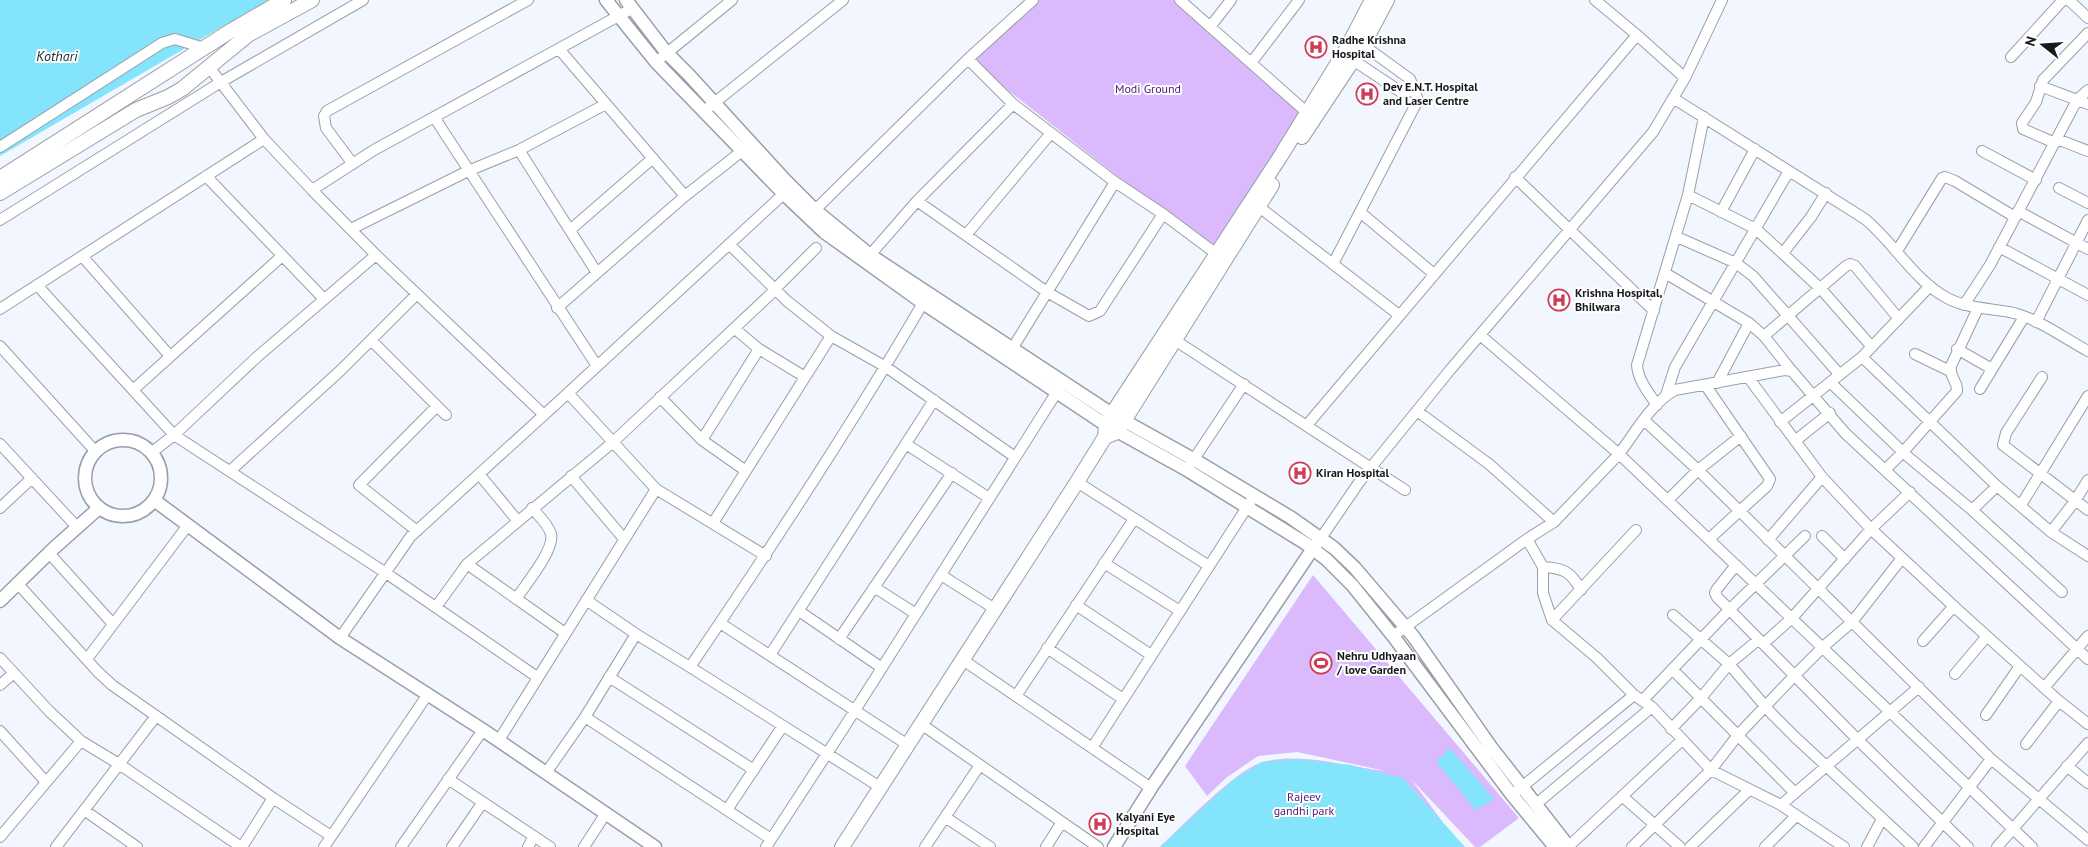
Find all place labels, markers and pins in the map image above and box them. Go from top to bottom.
place label: Radhe Krishna Hospital [1332,32,1406,61]
hospital icon: Radhe Krishna Hospital [1304,35,1328,59]
place label: Dev E.N.T. Hospital and Laser Centre [1383,79,1478,108]
hospital icon: Dev E.N.T. Hospital and Laser Centre [1355,82,1379,106]
place label: Krishna Hospital, Bhilwara [1575,285,1663,314]
hospital icon: Krishna Hospital, Bhilwara [1547,288,1571,312]
hospital icon: Kiran Hospital [1288,461,1312,485]
place label: Kiran Hospital [1316,465,1390,480]
place label: Nehru Udhyaan / love Garden [1336,648,1416,677]
sports icon: Nehru Udhyaan / love Garden [1309,651,1333,675]
place label: Kalyani Eye Hospital [1116,809,1175,838]
hospital icon: Kalyani Eye Hospital [1088,812,1112,836]

